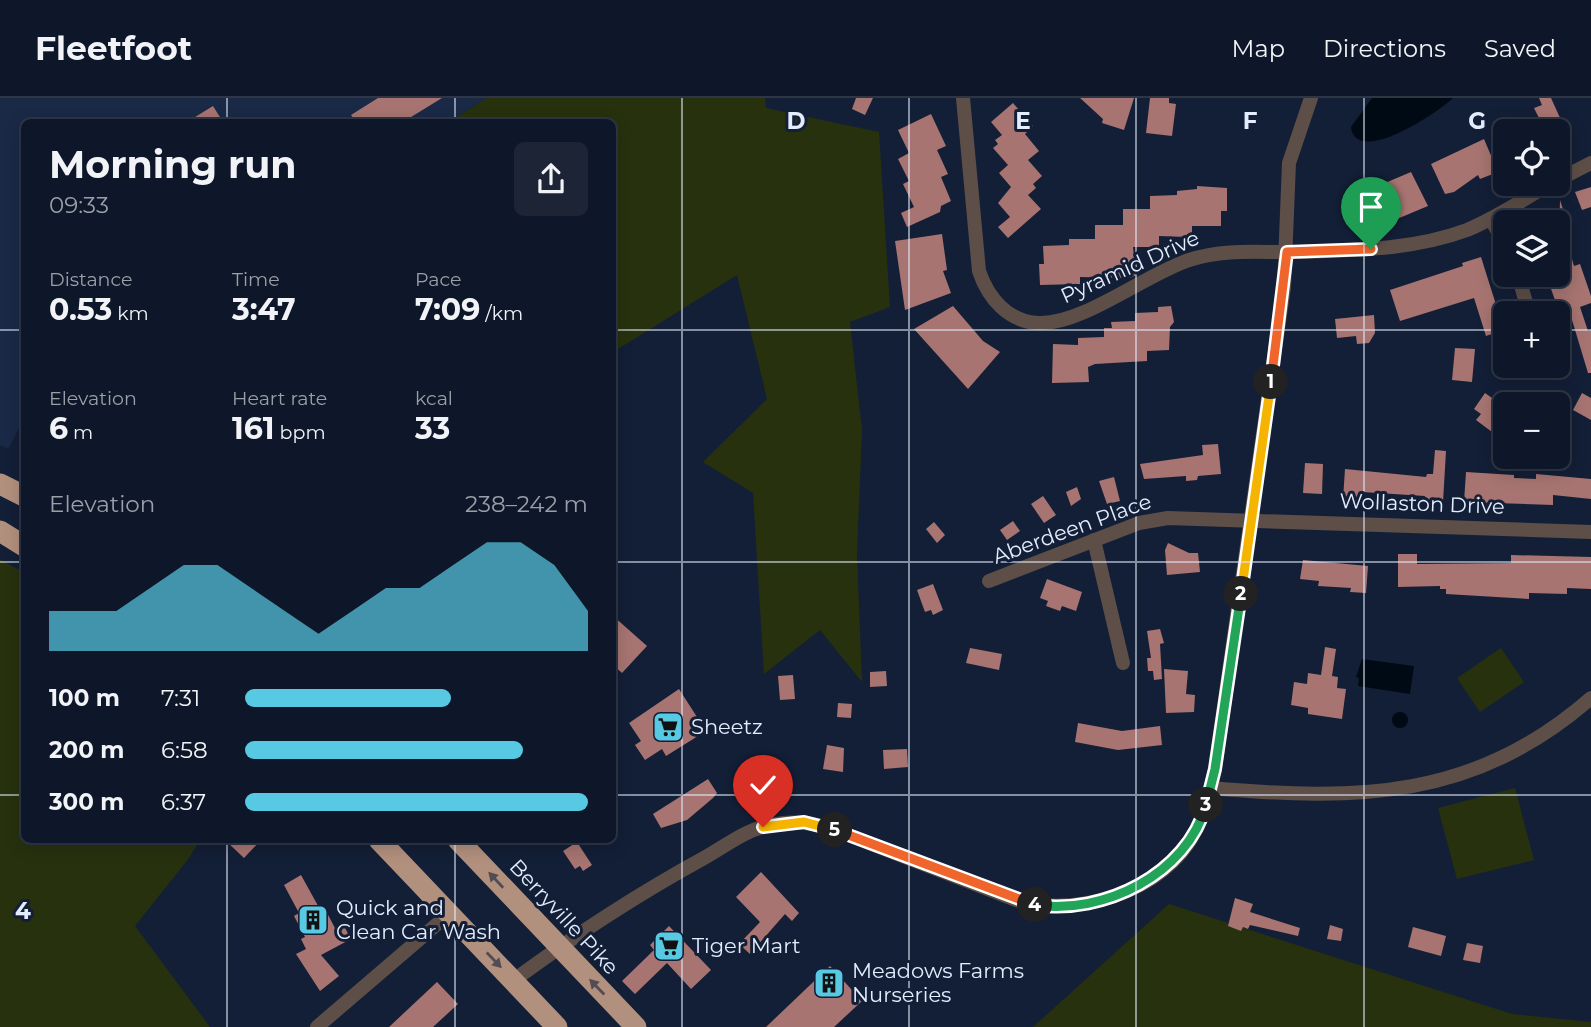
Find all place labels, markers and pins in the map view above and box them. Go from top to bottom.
pin [1341,177,1401,249]
pin: 1 [1254,364,1288,400]
pin: 2 [1224,576,1258,612]
supermarket icon: Sheetz [651,710,685,744]
place label: Sheetz [691,714,763,739]
pin [733,755,793,827]
pin: 3 [1188,788,1224,822]
pin: 5 [818,812,852,848]
pin: 4 [1018,888,1052,922]
place label: Quick and Clean Car Wash [336,895,501,944]
building icon: Quick and Clean Car Wash [296,903,330,937]
supermarket icon: Tiger Mart [652,929,686,963]
place label: Tiger Mart [692,933,800,958]
place label: Meadows Farms Nurseries [852,958,1024,1007]
building icon: Meadows Farms Nurseries [812,966,846,1000]

